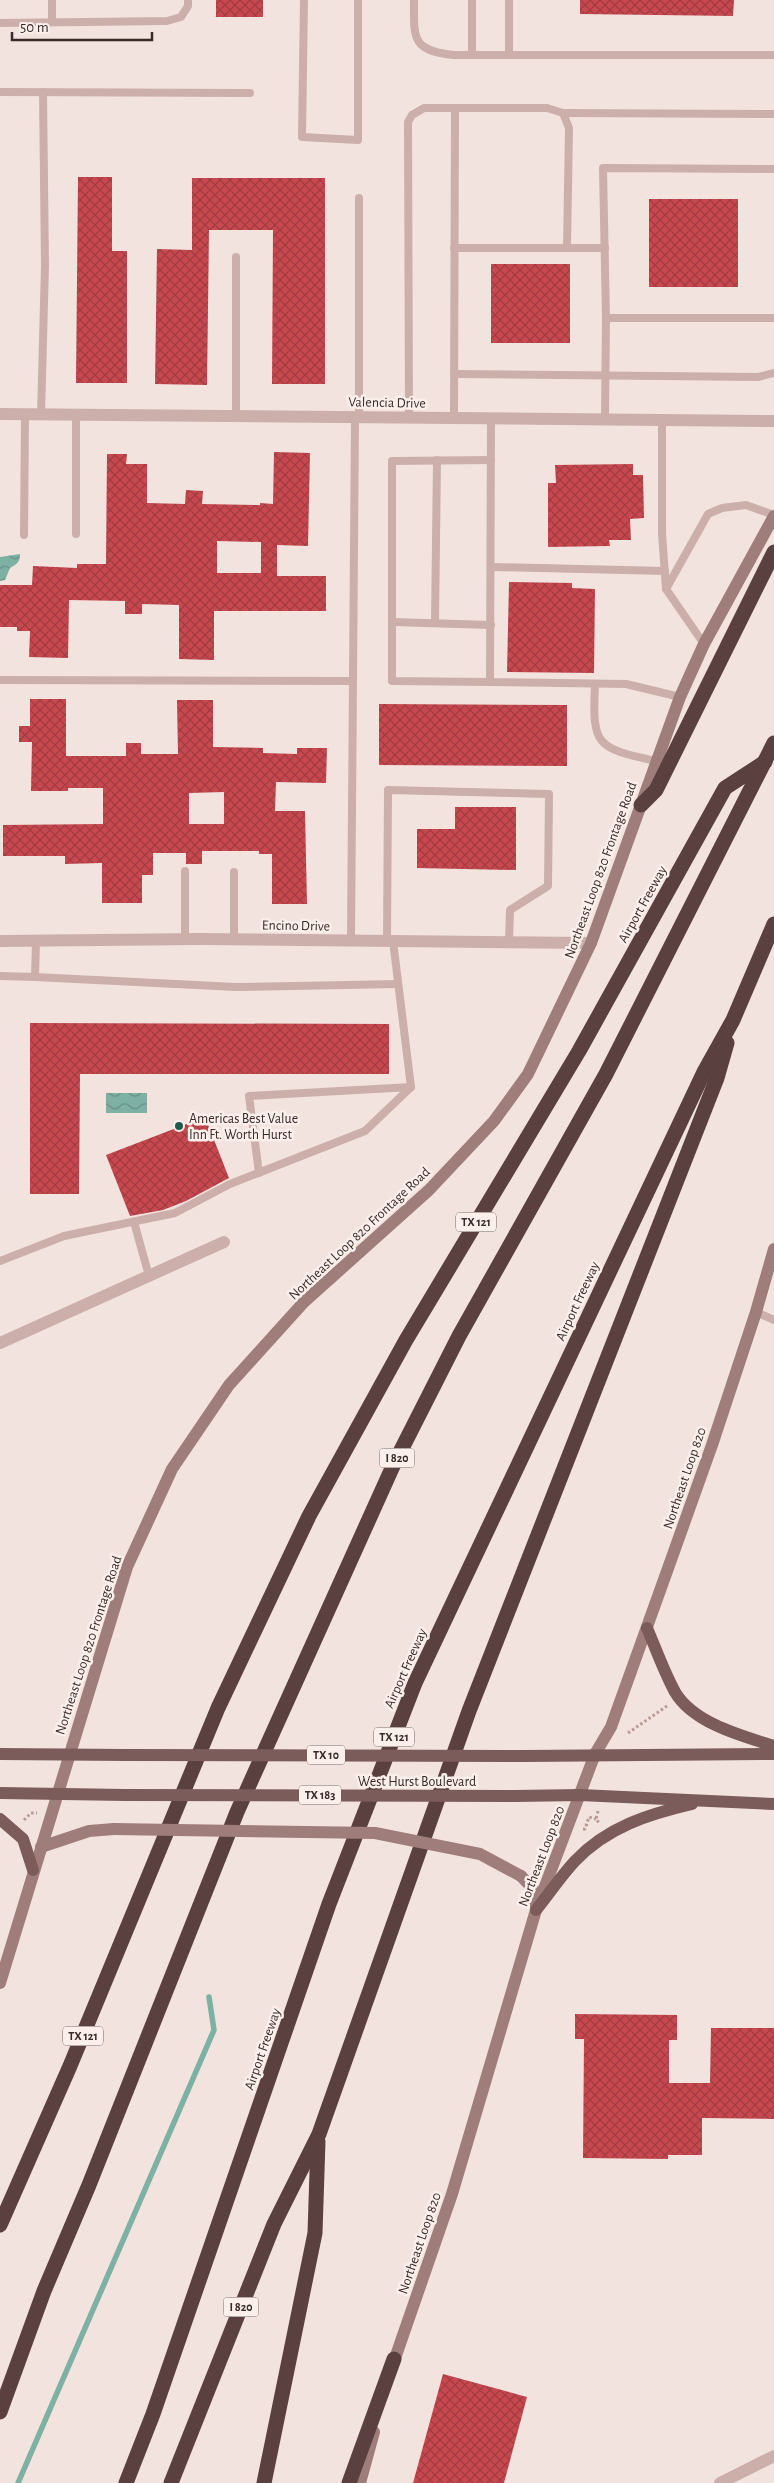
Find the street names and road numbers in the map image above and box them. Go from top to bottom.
street label: Valencia Drive [348,395,426,411]
street label: Northeast Loop 820 Frontage Road [562,780,640,961]
street label: Airport Freeway [616,864,670,945]
street label: Encino Drive [262,918,330,934]
street label: Northeast Loop 820 Frontage Road [286,1165,433,1303]
road number: TX 121 [456,1212,496,1232]
street label: Airport Freeway [553,1260,602,1343]
street label: Northeast Loop 820 [661,1426,709,1531]
road number: I 820 [380,1449,414,1468]
street label: Northeast Loop 820 Frontage Road [53,1554,125,1736]
street label: Airport Freeway [382,1626,430,1710]
road number: TX 121 [374,1728,414,1746]
road number: TX 10 [307,1746,345,1764]
street label: West Hurst Boulevard [358,1775,476,1789]
road number: TX 183 [299,1786,341,1804]
street label: Northeast Loop 820 [516,1804,568,1909]
street label: Airport Freeway [242,2007,284,2092]
road number: TX 121 [63,2026,103,2045]
street label: Northeast Loop 820 [396,2191,444,2296]
road number: I 820 [224,2298,258,2316]

